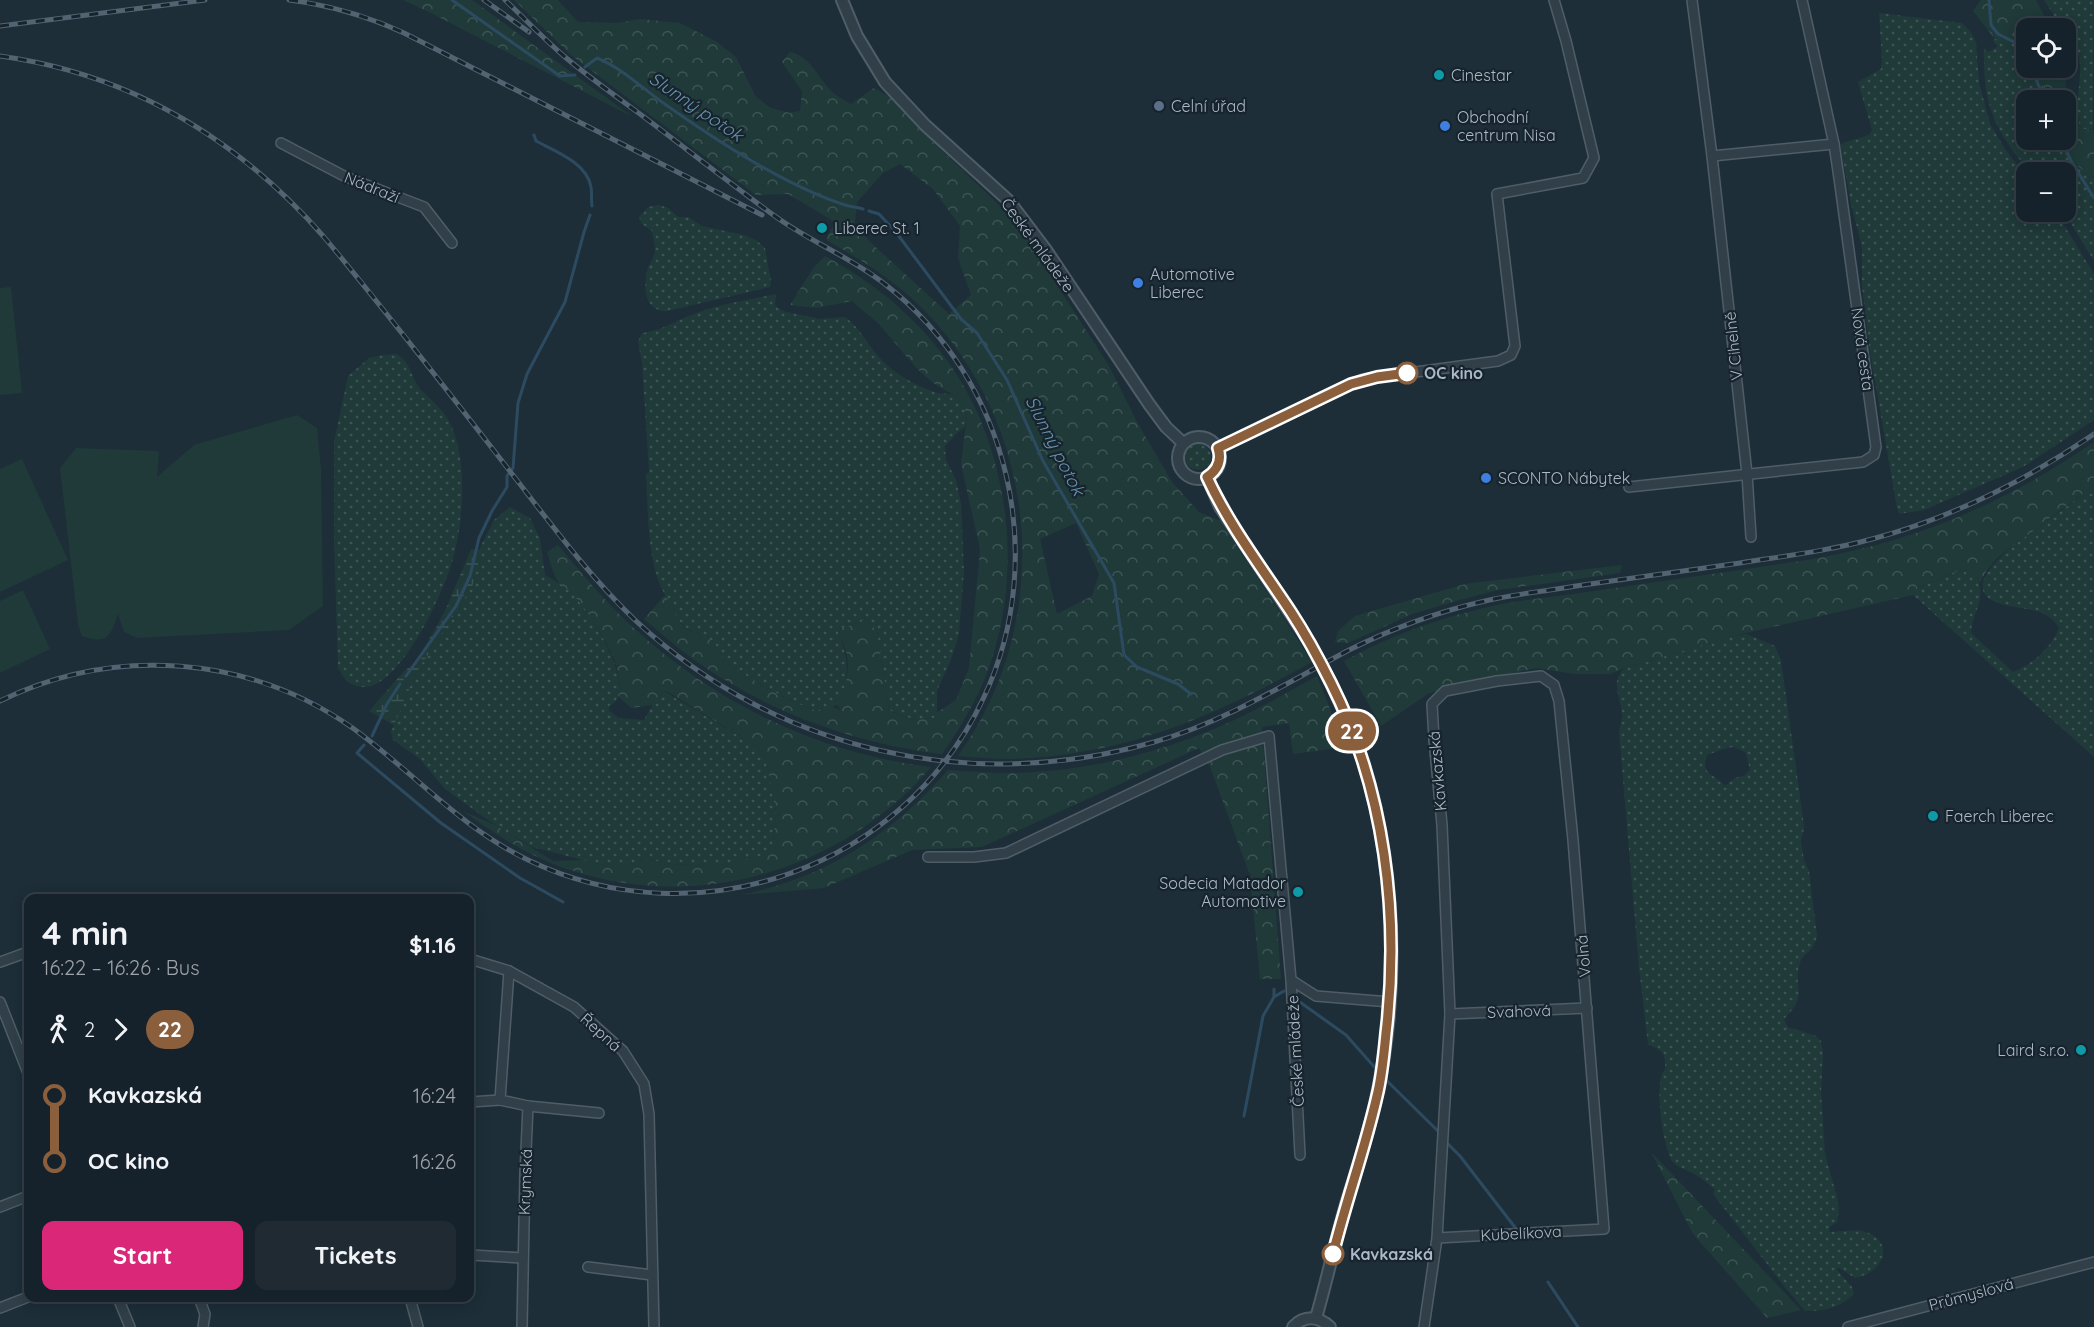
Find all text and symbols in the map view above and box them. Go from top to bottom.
map controls [2016,18,2076,222]
button: locate [2016,18,2076,78]
place label: Cinestar [1451,65,1512,85]
water label: Slunný potok [645,67,749,147]
marker: Cinestar [1432,68,1446,82]
button: + [2016,90,2076,150]
place label: Celní úřad [1171,96,1246,116]
marker: Celní úřad [1152,99,1166,113]
place label: Obchodní centrum Nisa [1457,107,1556,145]
marker: Obchodní centrum Nisa [1438,119,1452,133]
button: − [2016,162,2076,222]
street label: Nádraží [341,167,403,207]
street label: České mládeže [997,194,1079,296]
place label: Liberec St. 1 [834,218,920,238]
marker: Liberec St. 1 [815,221,829,235]
place label: Automotive Liberec [1150,264,1235,302]
marker: Automotive Liberec [1131,276,1145,290]
street label: Nová cesta [1847,306,1879,392]
street label: V Cihelně [1719,311,1747,381]
marker: OC kino [1396,362,1418,384]
place label: OC kino [1424,363,1483,383]
water label: Slunný potok [1021,392,1091,501]
place label: SCONTO Nábytek [1498,468,1630,488]
marker: SCONTO Nábytek [1479,471,1493,485]
line badge: 22 [1325,712,1379,750]
text: 22 [1340,718,1364,744]
street label: Kavkazská [1424,730,1450,812]
place label: Faerch Liberec [1945,806,2054,826]
marker: Faerch Liberec [1926,809,1940,823]
place label: Sodecia Matador Automotive [1159,873,1286,911]
marker: Sodecia Matador Automotive [1291,885,1305,899]
text: 4 min [42,912,129,953]
text: $1.16 [409,931,456,959]
street label: Volná [1571,934,1595,978]
text: 16:22 – 16:26 · Bus [42,955,200,980]
street label: České mládeže [1282,995,1308,1107]
street label: Svahová [1487,1000,1551,1022]
street label: Řepná [576,1008,626,1056]
icon: walk [42,1013,75,1046]
icon: forward [104,1013,137,1046]
text: 22 [158,1016,182,1042]
text: 2 [84,1017,95,1042]
place label: Laird s.r.o. [1997,1040,2069,1060]
marker: Laird s.r.o. [2074,1043,2088,1057]
text: Kavkazská [88,1081,202,1109]
text: 16:24 [413,1083,456,1108]
text: OC kino [88,1147,169,1175]
text: 16:26 [412,1149,456,1174]
street label: Krymská [514,1149,536,1215]
button: Start [42,1221,243,1290]
button: Tickets [255,1221,456,1290]
street label: Kubelíkova [1480,1221,1562,1245]
marker: Kavkazská [1322,1243,1344,1265]
place label: Kavkazská [1350,1244,1433,1264]
street label: Průmyslová [1926,1273,2016,1315]

